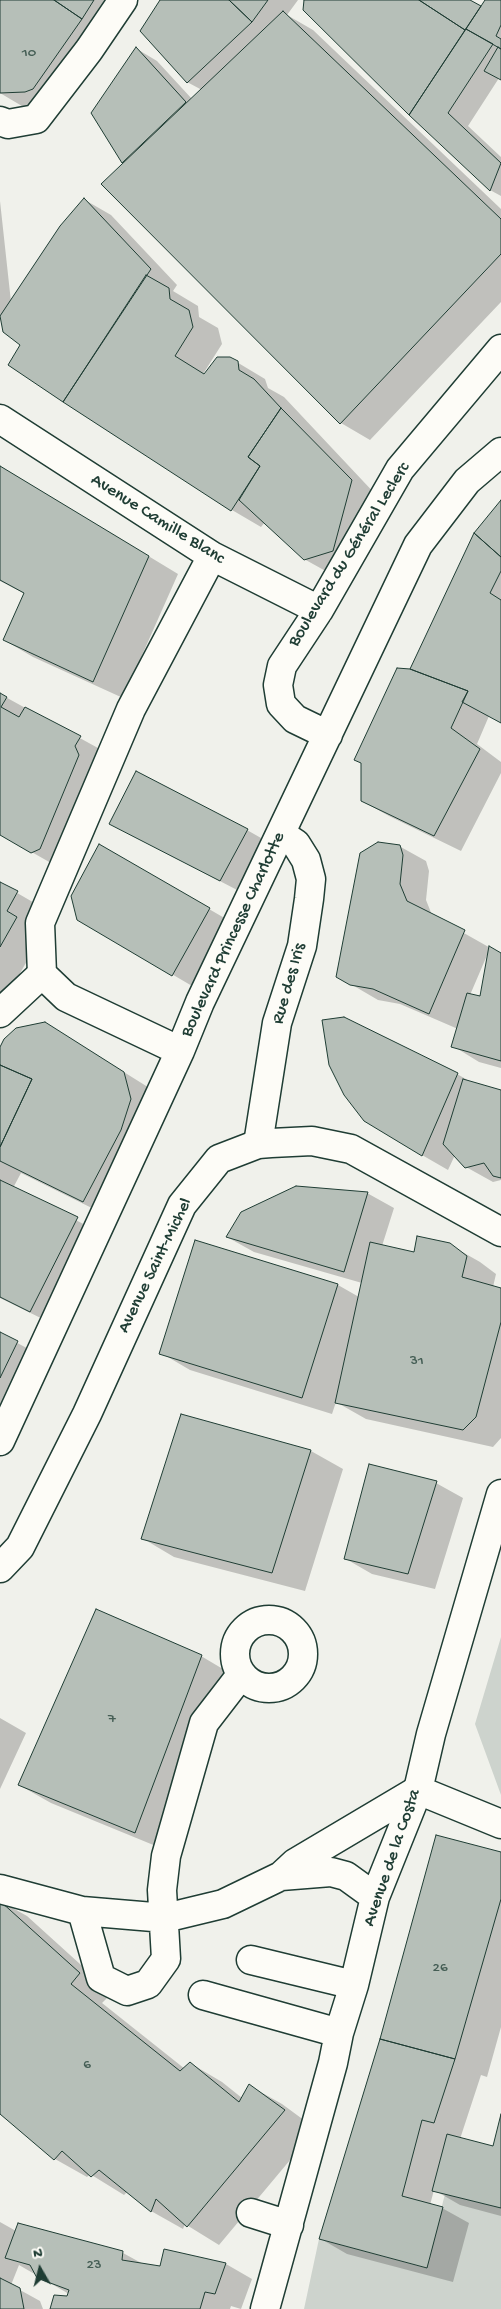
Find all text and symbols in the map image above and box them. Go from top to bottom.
house number: 10 [22,45,36,63]
street label: Boulevard du Général Leclerc [284,459,416,651]
street label: Avenue Camille Blanc [86,470,228,570]
street label: Boulevard Princesse Charlotte [177,829,291,1041]
street label: Rue des Iris [268,941,312,1027]
street label: Avenue Saint-Michel [114,1195,198,1337]
house number: 31 [410,1353,424,1371]
house number: 7 [108,1711,116,1729]
street label: Avenue de la Costa [359,1787,427,1929]
house number: 26 [433,1960,447,1978]
house number: 6 [83,2057,91,2075]
north arrow [15,2244,65,2294]
text: N [32,2245,44,2263]
house number: 23 [86,2257,102,2275]

